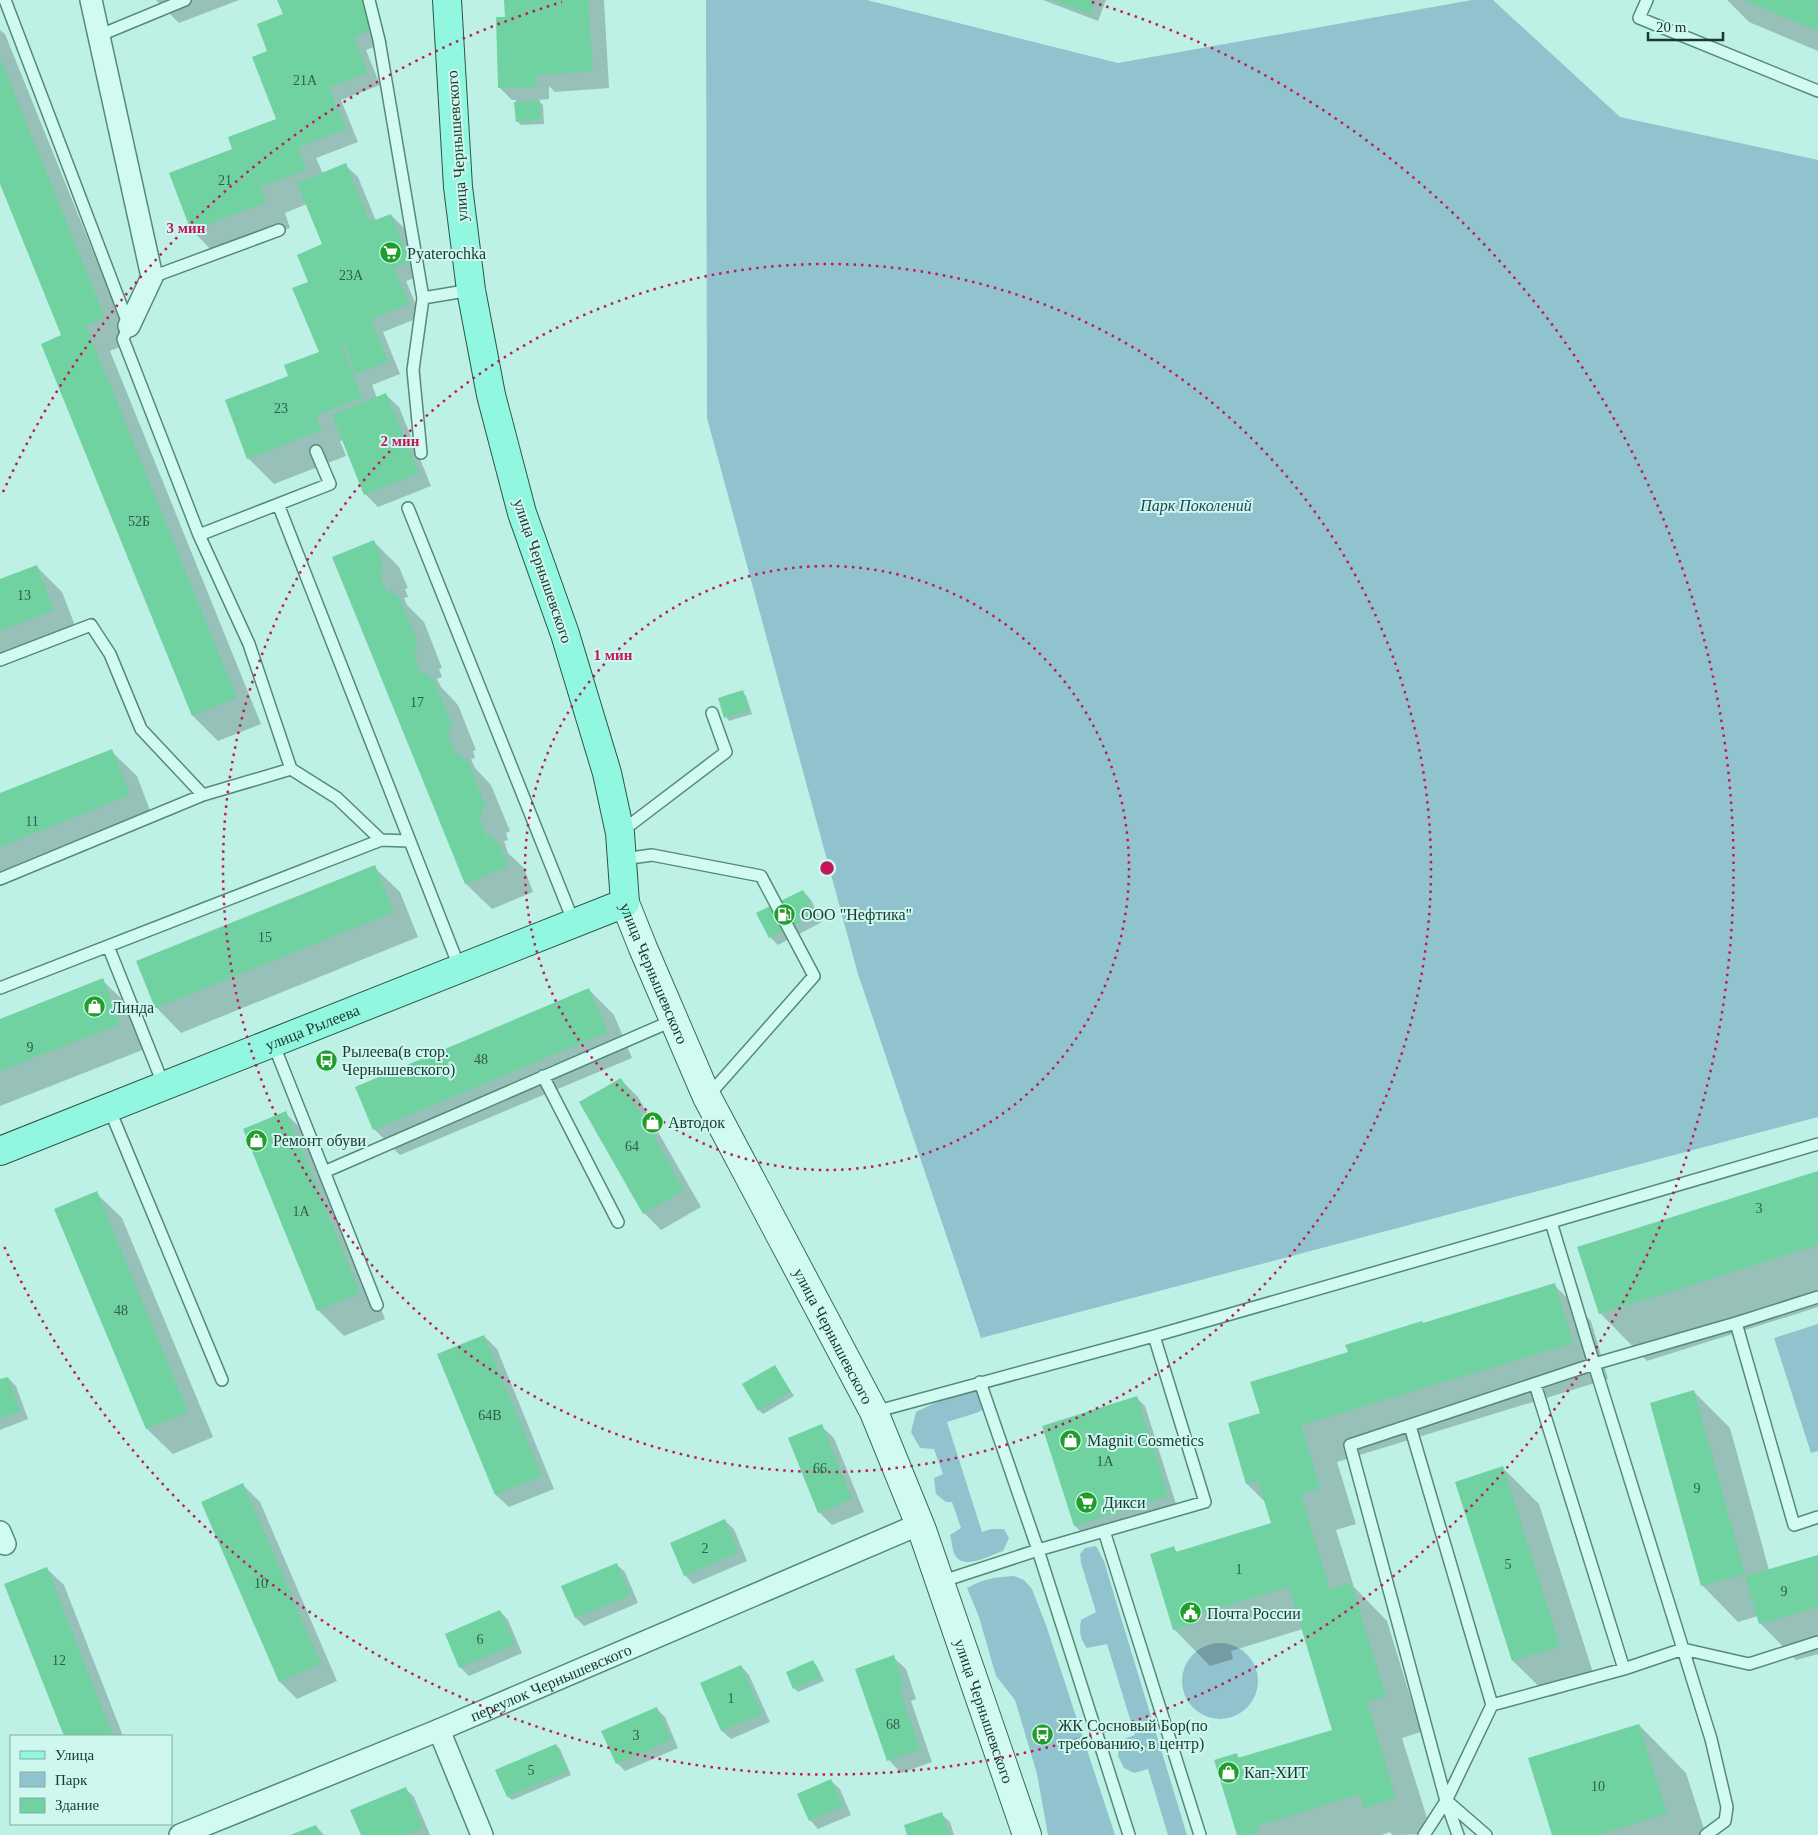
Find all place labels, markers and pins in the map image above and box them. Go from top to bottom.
supermarket icon: Pyaterochka [379,241,403,265]
place label: Pyaterochka [407,245,486,263]
centre of rings [818,859,836,877]
fuel station icon: ООО "Нефтика" [773,902,797,926]
place label: ООО "Нефтика" [801,906,912,924]
shop icon: Линда [83,995,107,1019]
place label: Линда [111,999,154,1017]
place label: Рылеева(в стор. Чернышевского) [342,1043,455,1079]
bus stop icon: Рылеева(в стор. Чернышевского) [314,1048,338,1072]
shop icon: Автодок [640,1110,664,1134]
place label: Автодок [668,1114,725,1132]
shop icon: Ремонт обуви [245,1128,269,1152]
place label: Ремонт обуви [273,1132,367,1150]
shop icon: Magnit Cosmetics [1059,1428,1083,1452]
place label: Magnit Cosmetics [1087,1432,1204,1450]
supermarket icon: Дикси [1075,1490,1099,1514]
place label: Дикси [1103,1494,1146,1512]
public building icon: Почта России [1179,1601,1203,1625]
place label: Почта России [1207,1605,1301,1622]
place label: ЖК Сосновый Бор(по требованию, в центр) [1058,1717,1208,1753]
bus stop icon: ЖК Сосновый Бор(по требованию, в центр) [1030,1722,1054,1746]
shop icon: Кап-ХИТ [1216,1760,1240,1784]
place label: Кап-ХИТ [1244,1764,1308,1781]

